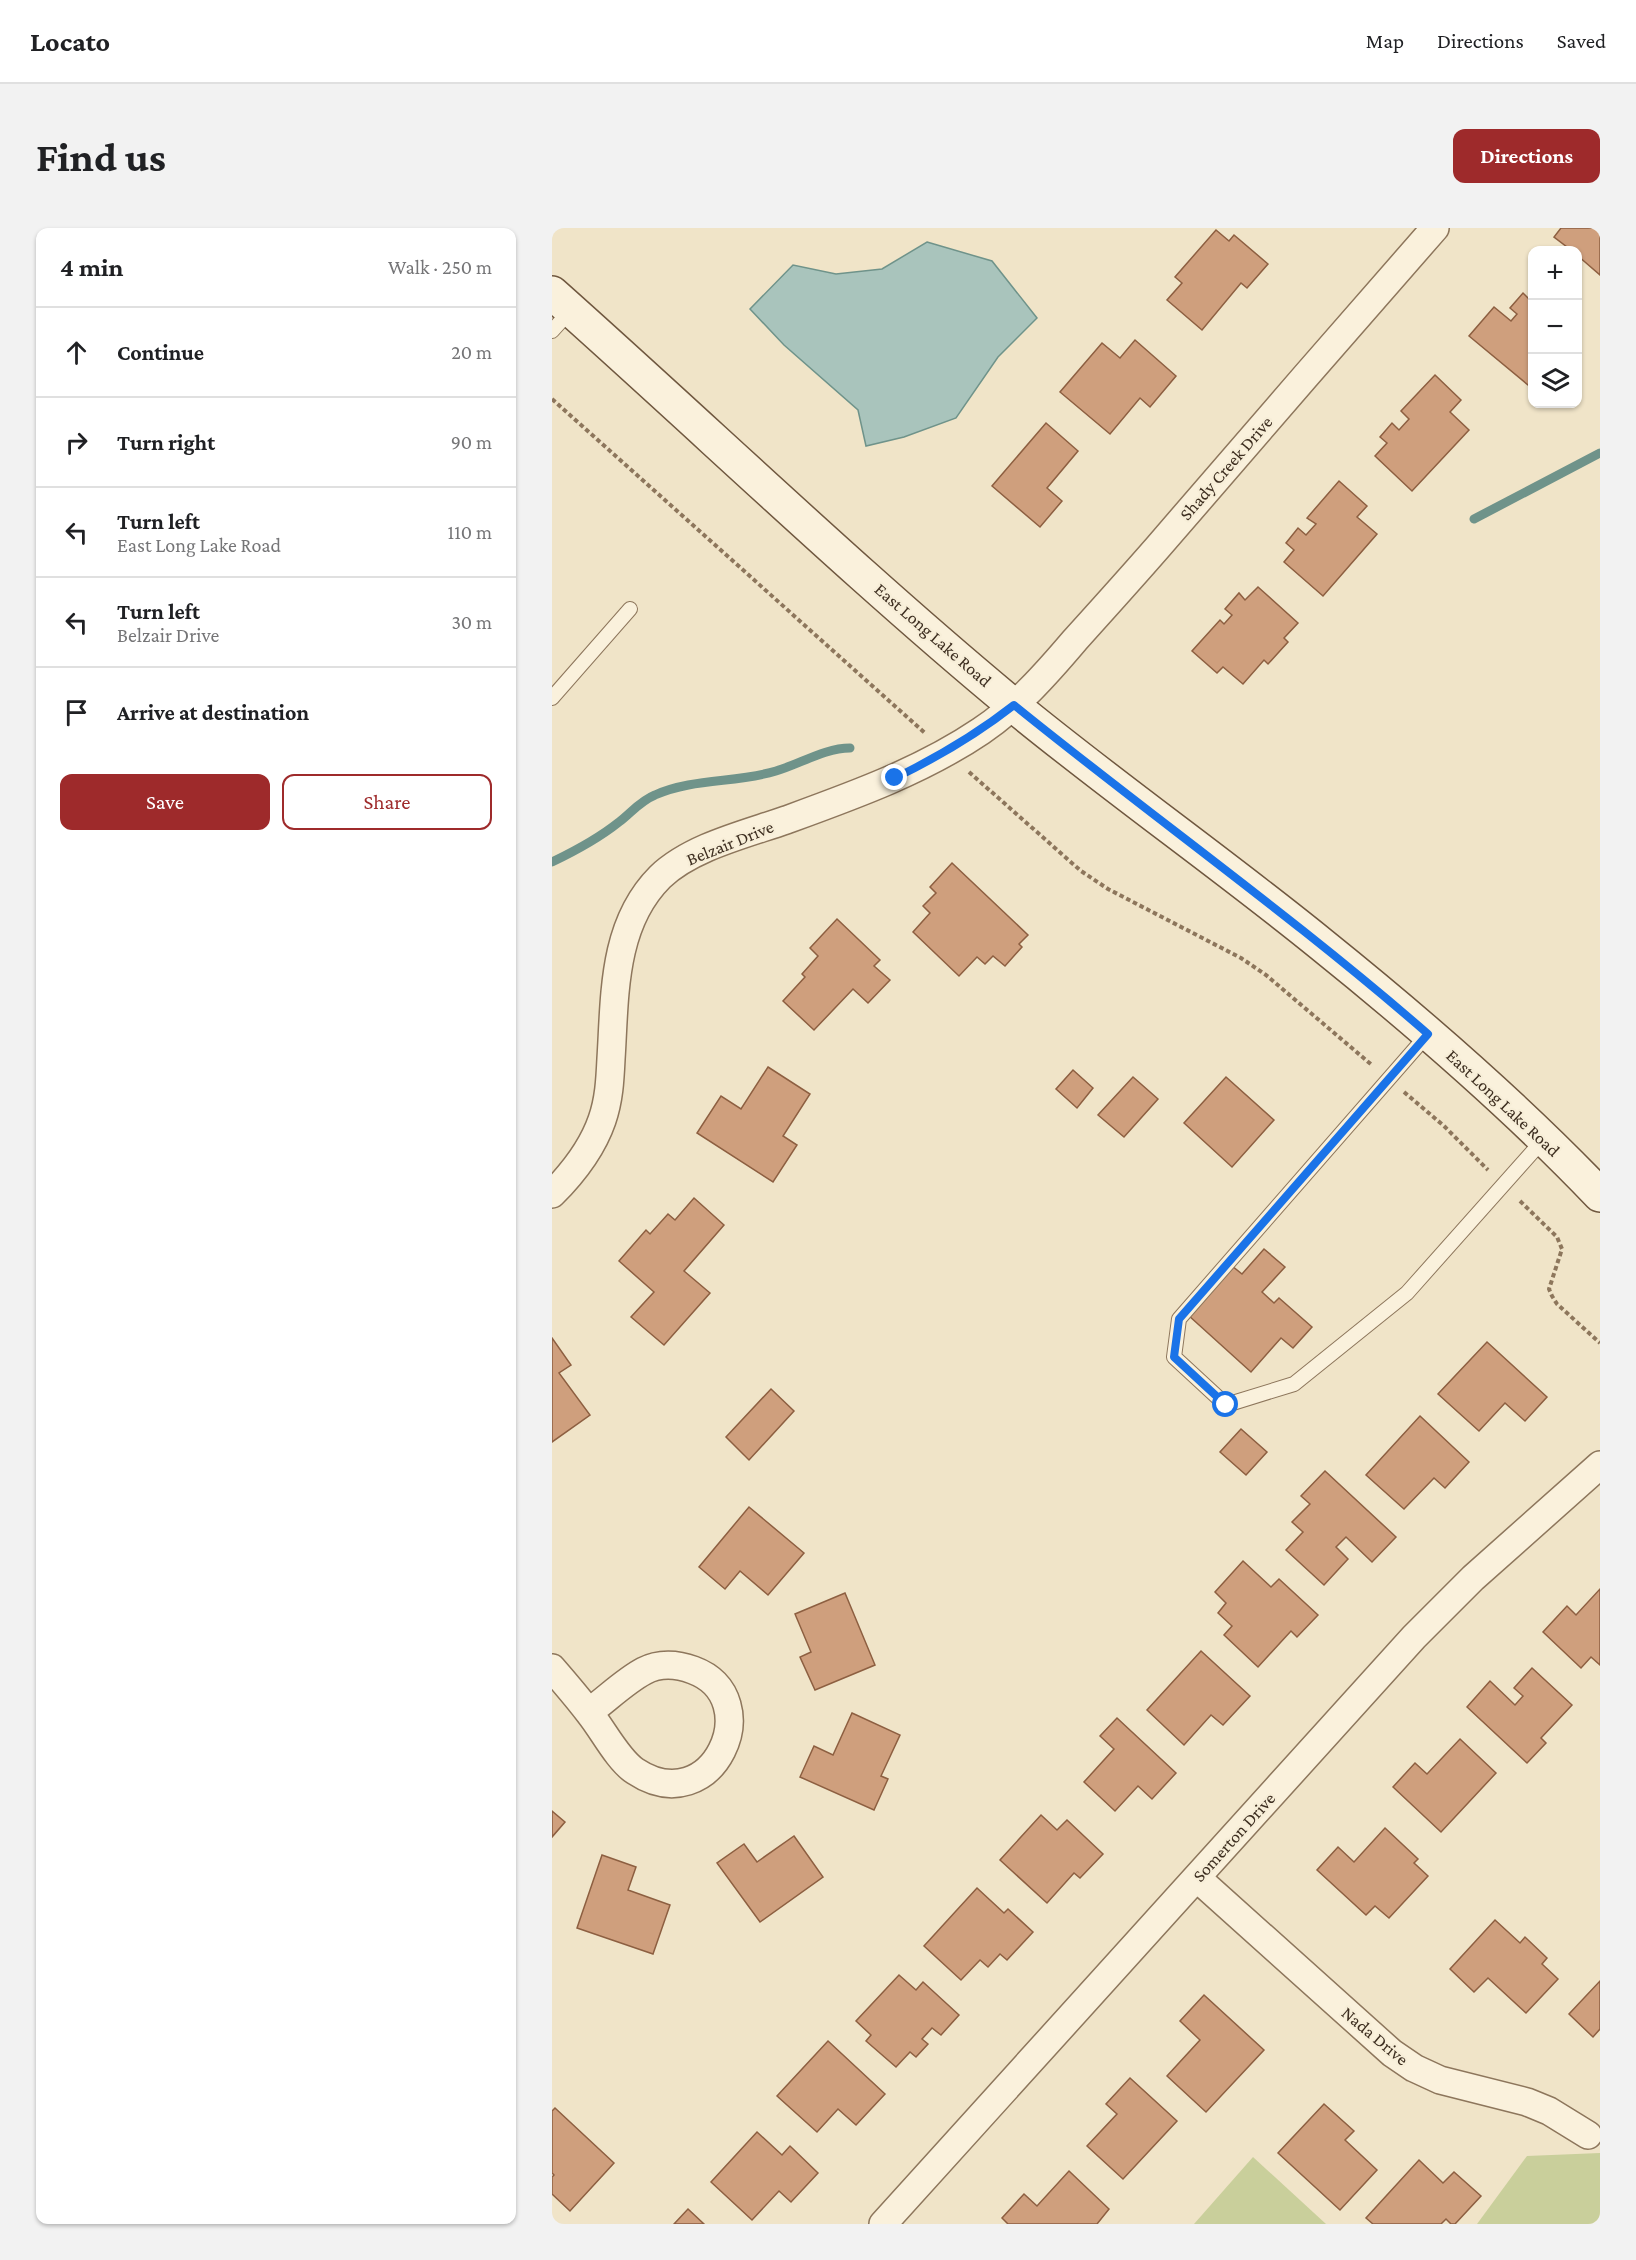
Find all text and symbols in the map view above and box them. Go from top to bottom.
text: Locato [30,26,110,57]
text: Map [1366,29,1404,53]
text: Directions [1437,29,1524,53]
text: Saved [1557,29,1606,53]
button: Directions [1453,129,1600,183]
text: Find us [36,133,166,180]
map controls [1528,246,1582,408]
button: + [1528,246,1582,300]
text: 4 min [60,253,124,282]
text: Walk · 250 m [388,256,492,278]
button: − [1528,300,1582,354]
icon: ahead [60,336,93,369]
text: Continue [117,340,204,365]
text: 20 m [451,341,492,363]
button: layers [1528,354,1582,408]
street label: Shady Creek Drive [1175,412,1277,524]
icon: right [60,426,93,459]
text: Turn right [117,430,215,455]
text: 90 m [451,431,492,453]
text: Turn left [117,509,200,534]
icon: left [60,516,93,549]
text: 110 m [448,521,492,543]
text: East Long Lake Road [117,534,281,556]
street label: East Long Lake Road [871,579,996,691]
text: Turn left [117,599,200,624]
icon: left [60,606,93,639]
text: 30 m [451,611,492,633]
text: Belzair Drive [117,624,219,646]
icon: arrive [60,696,93,729]
text: Arrive at destination [117,700,309,725]
route end [881,764,907,790]
button: Save [60,774,270,830]
button: Share [282,774,492,830]
street label: Belzair Drive [684,816,777,870]
street label: East Long Lake Road [1442,1045,1564,1161]
route start [1212,1391,1238,1417]
street label: Somerton Drive [1189,1788,1279,1886]
street label: Nada Drive [1338,2003,1412,2070]

